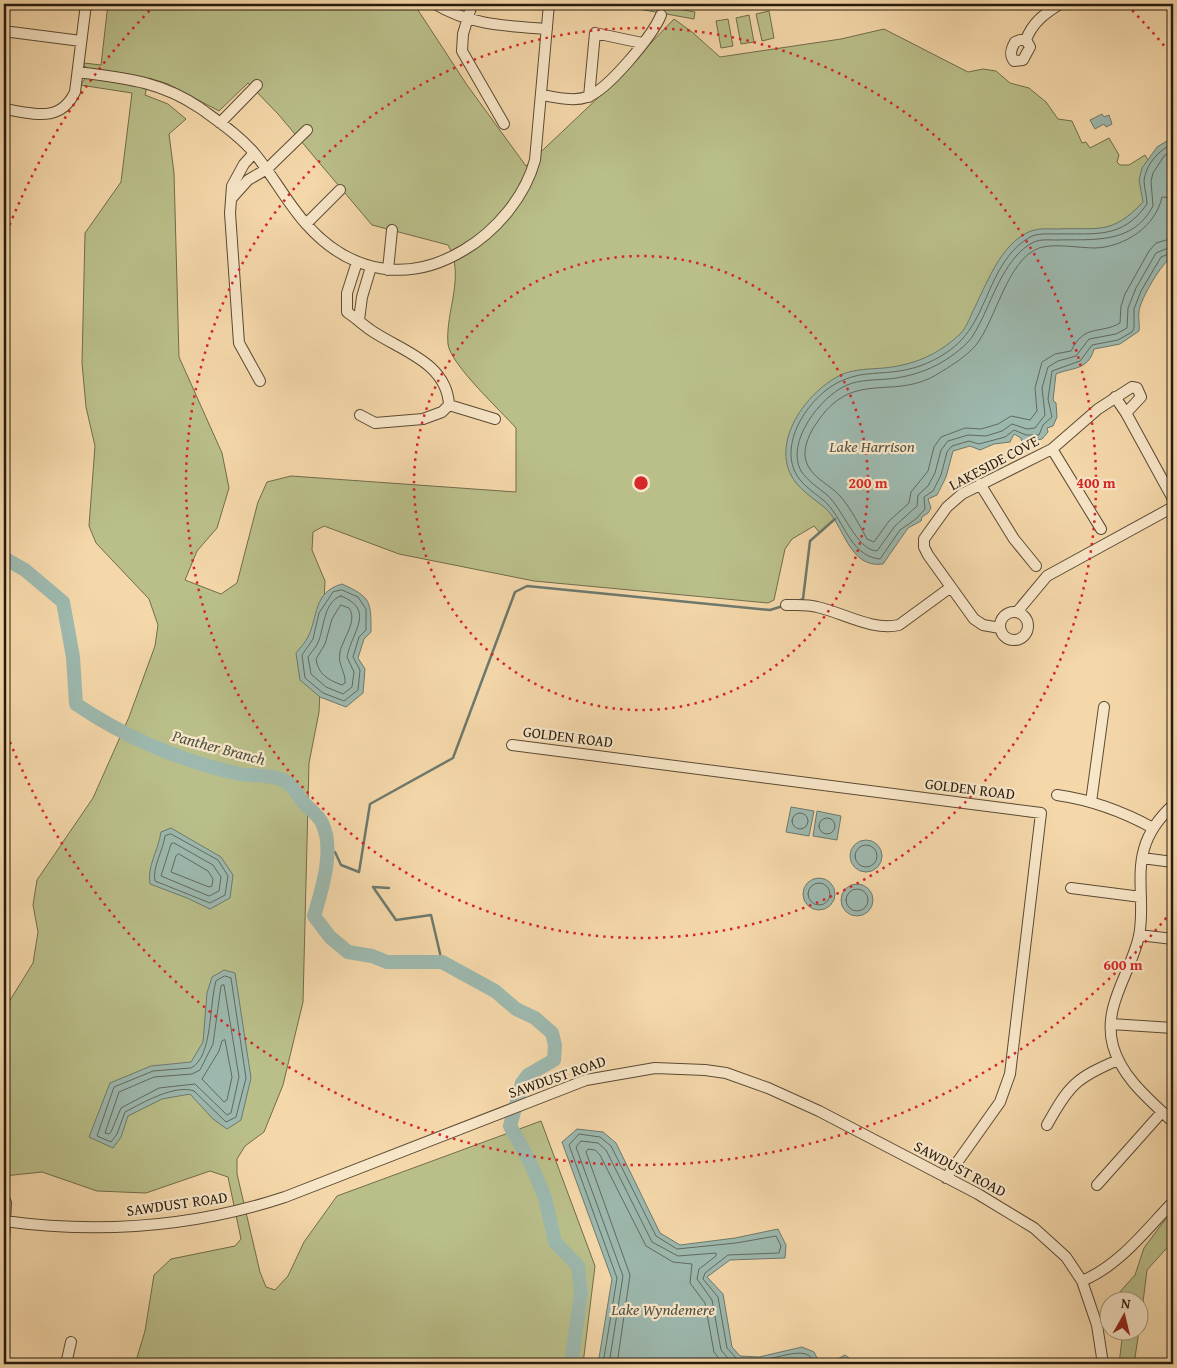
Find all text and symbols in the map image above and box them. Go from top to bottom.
street label: LAKESIDE COVE [945,430,1043,495]
water label: Lake Harrison [828,434,915,458]
text: 200 m [848,472,888,493]
text: 400 m [1076,472,1116,493]
centre of rings [632,474,650,492]
street label: GOLDEN ROAD [522,721,614,752]
water label: Panther Branch [169,723,268,771]
street label: GOLDEN ROAD [924,773,1016,804]
text: 600 m [1103,954,1143,975]
street label: SAWDUST ROAD [505,1050,608,1103]
street label: SAWDUST ROAD [910,1135,1010,1202]
street label: SAWDUST ROAD [125,1186,229,1221]
north arrow [1100,1290,1150,1340]
text: N [1120,1293,1132,1314]
water label: Lake Wyndemere [610,1297,715,1321]

